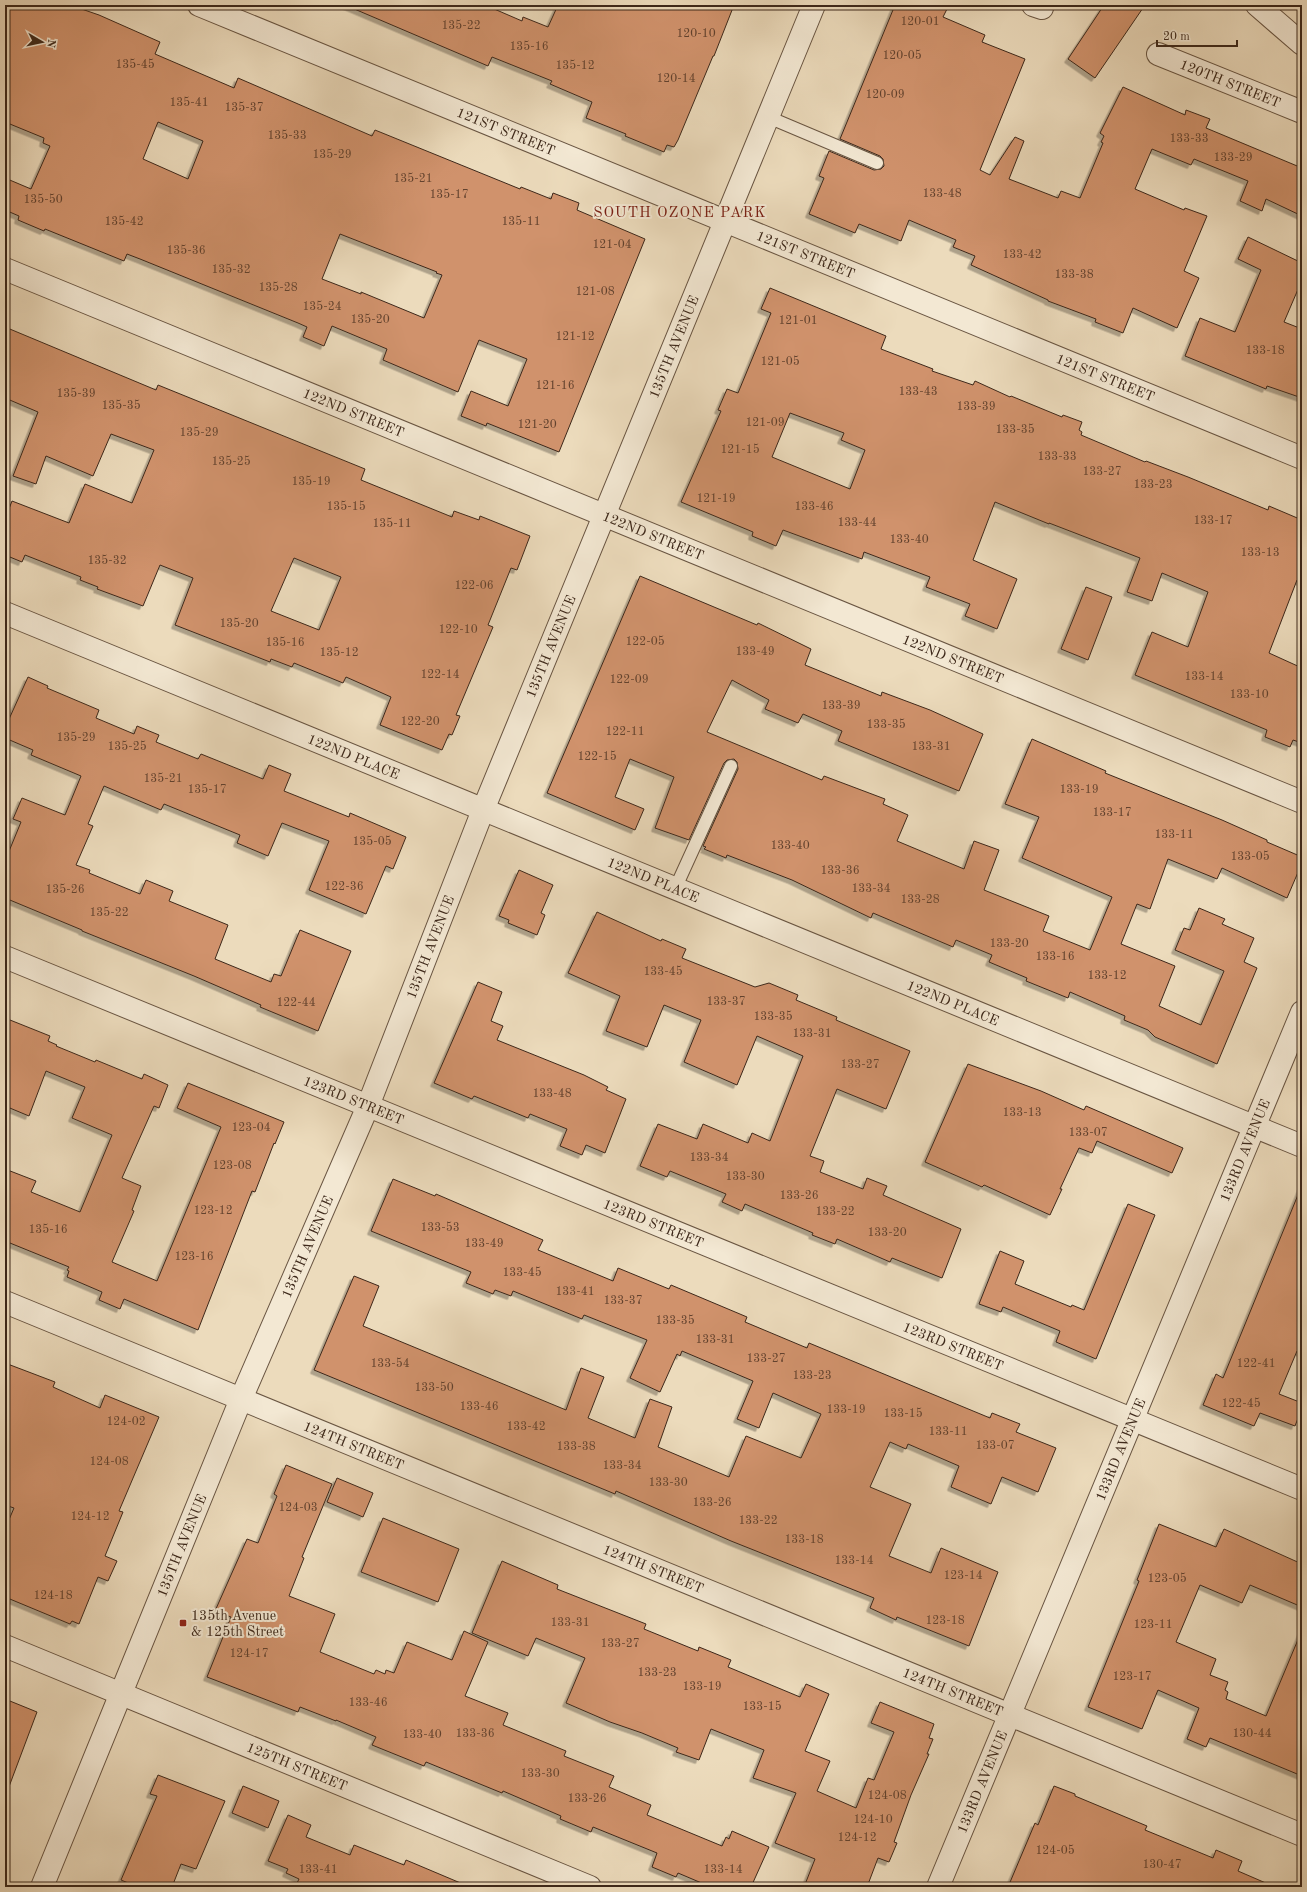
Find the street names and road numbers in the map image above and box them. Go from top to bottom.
street label: 120TH STREET [1178,58,1282,111]
street label: 121ST STREET [454,106,557,158]
street label: 121ST STREET [754,229,857,282]
street label: 135TH AVENUE [647,294,702,400]
street label: 121ST STREET [1054,352,1156,405]
street label: 122ND STREET [301,386,406,440]
street label: 122ND STREET [600,509,706,563]
street label: 135TH AVENUE [524,593,579,700]
street label: 122ND STREET [900,633,1005,687]
street label: 122ND PLACE [305,732,401,782]
street label: 122ND PLACE [605,855,701,905]
street label: 135TH AVENUE [404,894,457,1001]
street label: 122ND PLACE [905,978,1001,1029]
street label: 123RD STREET [301,1074,406,1128]
street label: 133RD AVENUE [1218,1097,1273,1204]
street label: 135TH AVENUE [280,1194,336,1300]
street label: 123RD STREET [601,1197,705,1251]
street label: 123RD STREET [901,1320,1005,1374]
street label: 133RD AVENUE [1093,1396,1148,1503]
street label: 124TH STREET [301,1419,406,1473]
street label: 135TH AVENUE [155,1492,209,1599]
street label: 124TH STREET [601,1542,705,1596]
street label: 124TH STREET [900,1666,1005,1719]
street label: 133RD AVENUE [955,1729,1010,1835]
street label: 125TH STREET [244,1740,349,1794]

